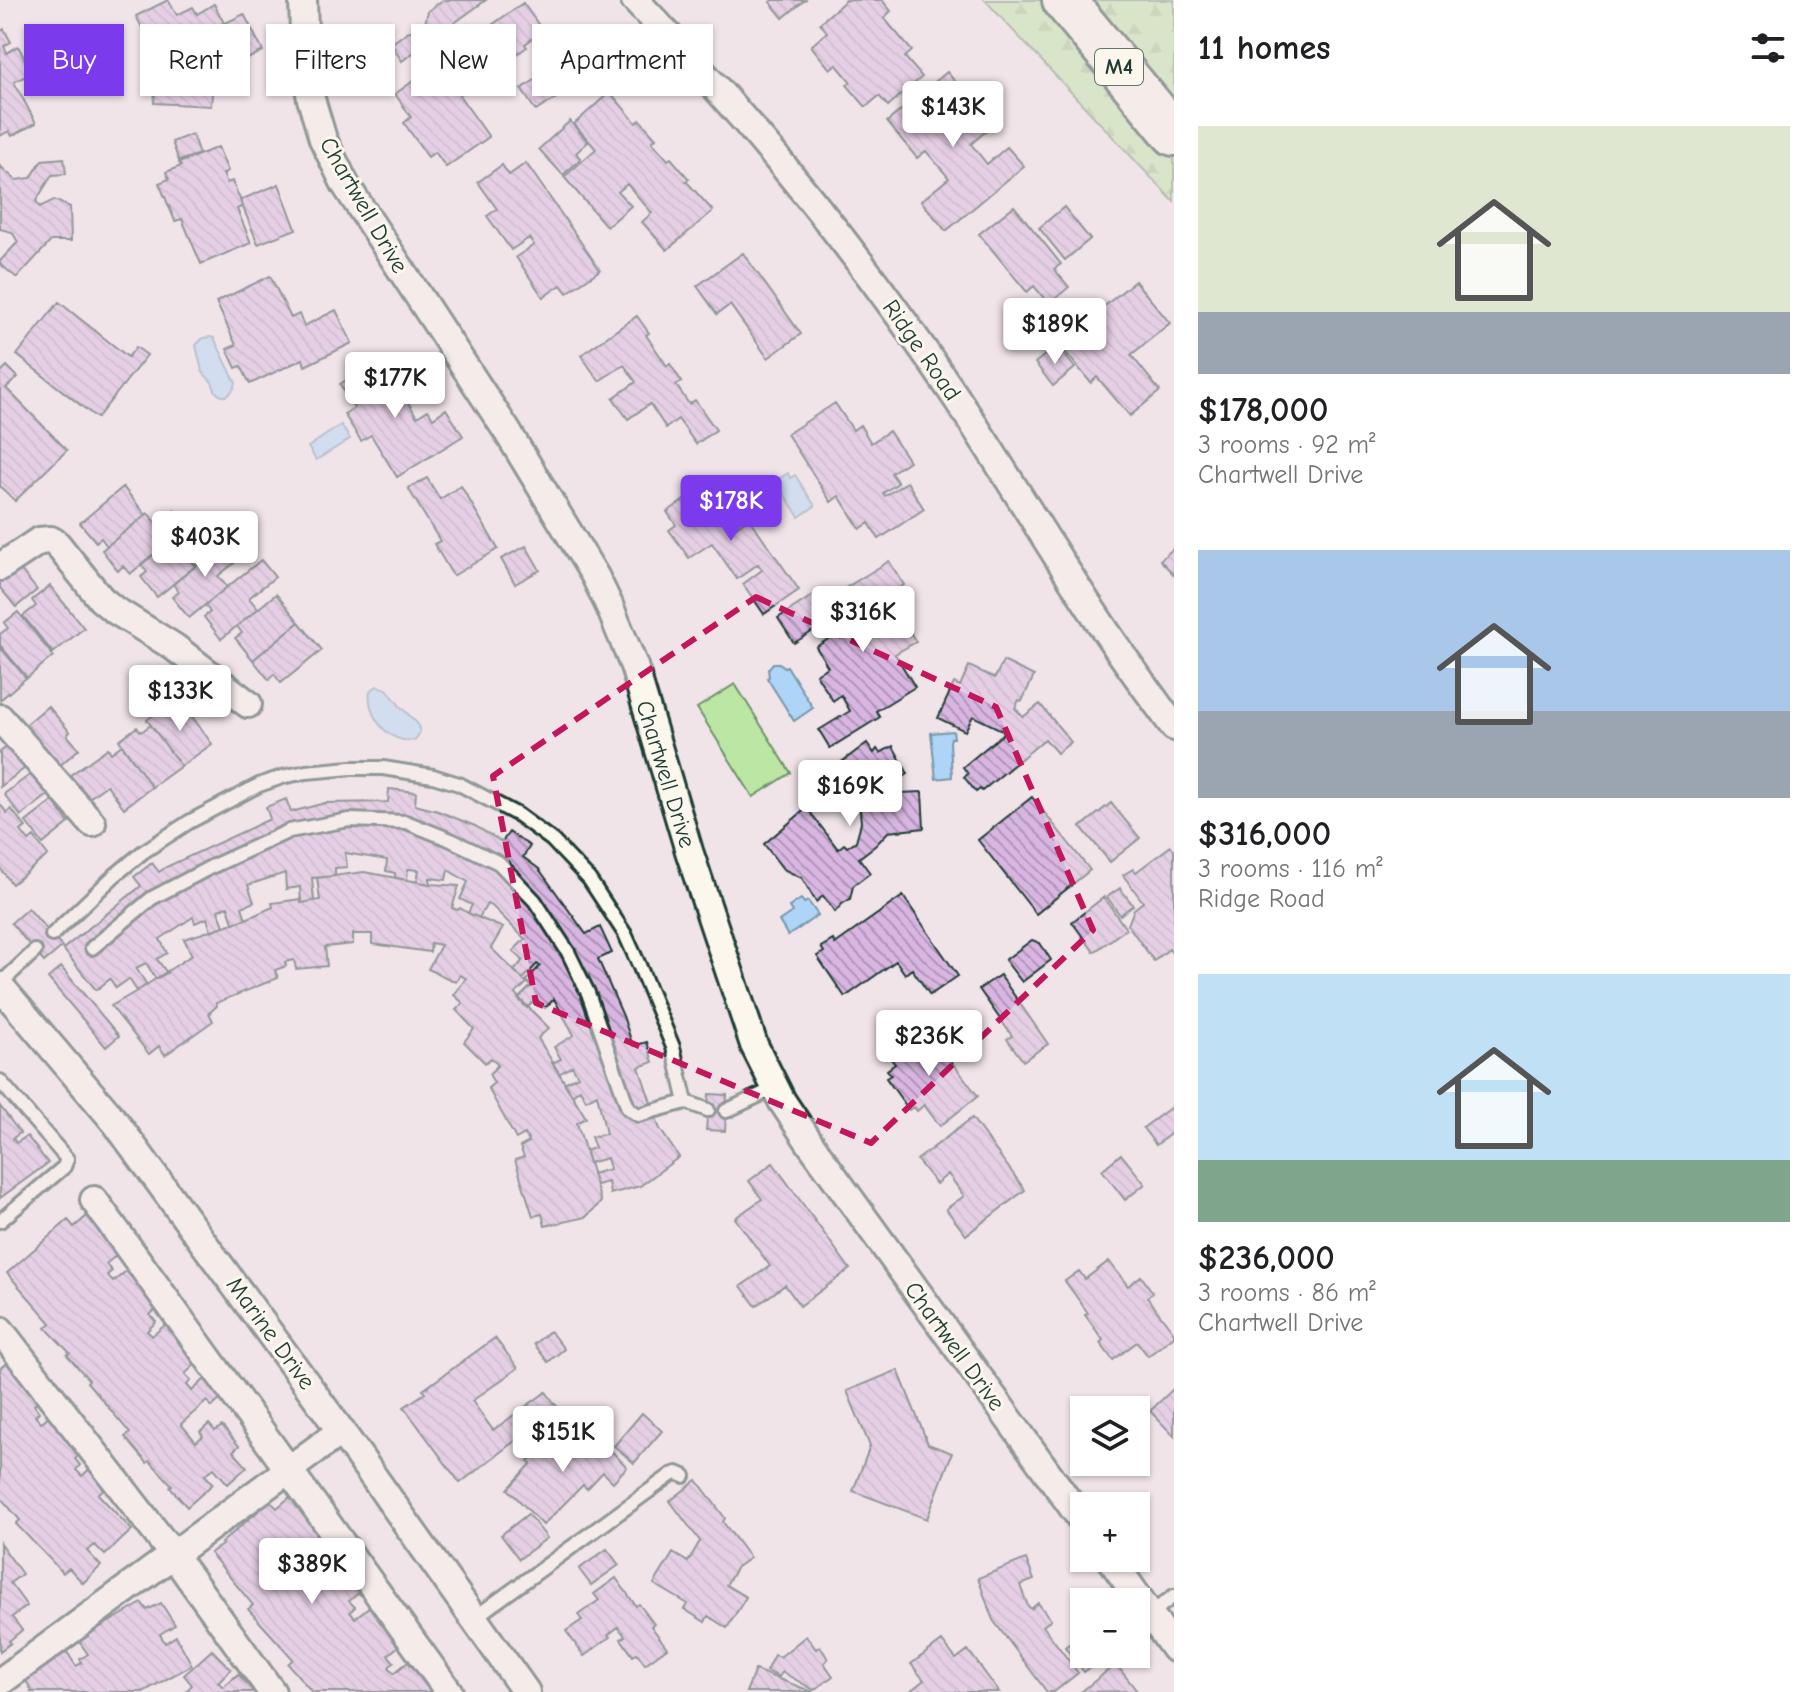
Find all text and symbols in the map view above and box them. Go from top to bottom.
chip: Buy [24,24,124,96]
chip: Rent [140,24,250,96]
chip: Filters [266,24,395,96]
chip: New [411,24,516,96]
chip: Apartment [532,24,713,96]
icon: filters [1746,26,1790,70]
text: 11 homes [1198,28,1331,68]
road number: M4 [1095,49,1143,85]
pin: $143K [897,81,1009,149]
text: $143K [920,92,986,122]
street label: Chartwell Drive [314,132,414,278]
icon: home [1422,178,1566,322]
street label: Ridge Road [877,294,967,406]
pin: $189K [999,298,1111,366]
text: $189K [1021,309,1089,339]
pin: $177K [339,352,451,420]
text: $177K [363,363,427,393]
text: $178,000 [1198,390,1328,430]
text: 3 rooms · 92 m² [1198,430,1376,460]
text: Chartwell Drive [1198,460,1363,490]
pin: $178K [675,475,787,543]
text: $178K [699,486,763,516]
pin: $403K [149,511,261,579]
text: $403K [170,522,240,552]
pin: $316K [807,586,919,654]
text: $316K [830,597,896,627]
icon: home [1422,602,1566,746]
pin: $133K [124,665,236,733]
text: $133K [147,676,213,706]
street label: Chartwell Drive [630,697,702,851]
pin: $169K [794,760,906,828]
text: $169K [816,771,884,801]
text: $316,000 [1198,814,1331,854]
text: 3 rooms · 116 m² [1198,854,1383,884]
text: Ridge Road [1198,884,1325,914]
pin: $236K [873,1010,985,1078]
text: $236K [894,1021,964,1051]
icon: home [1422,1026,1566,1170]
text: $236,000 [1198,1238,1335,1278]
street label: Marine Drive [221,1271,321,1395]
street label: Chartwell Drive [899,1276,1011,1416]
text: 3 rooms · 86 m² [1198,1278,1376,1308]
text: Chartwell Drive [1198,1308,1363,1338]
map controls [1070,1396,1150,1668]
button: layers [1070,1396,1150,1476]
pin: $151K [507,1406,619,1474]
text: $151K [531,1417,595,1447]
button: + [1070,1492,1150,1572]
pin: $389K [256,1538,368,1606]
text: $389K [277,1549,347,1579]
button: − [1070,1588,1150,1668]

